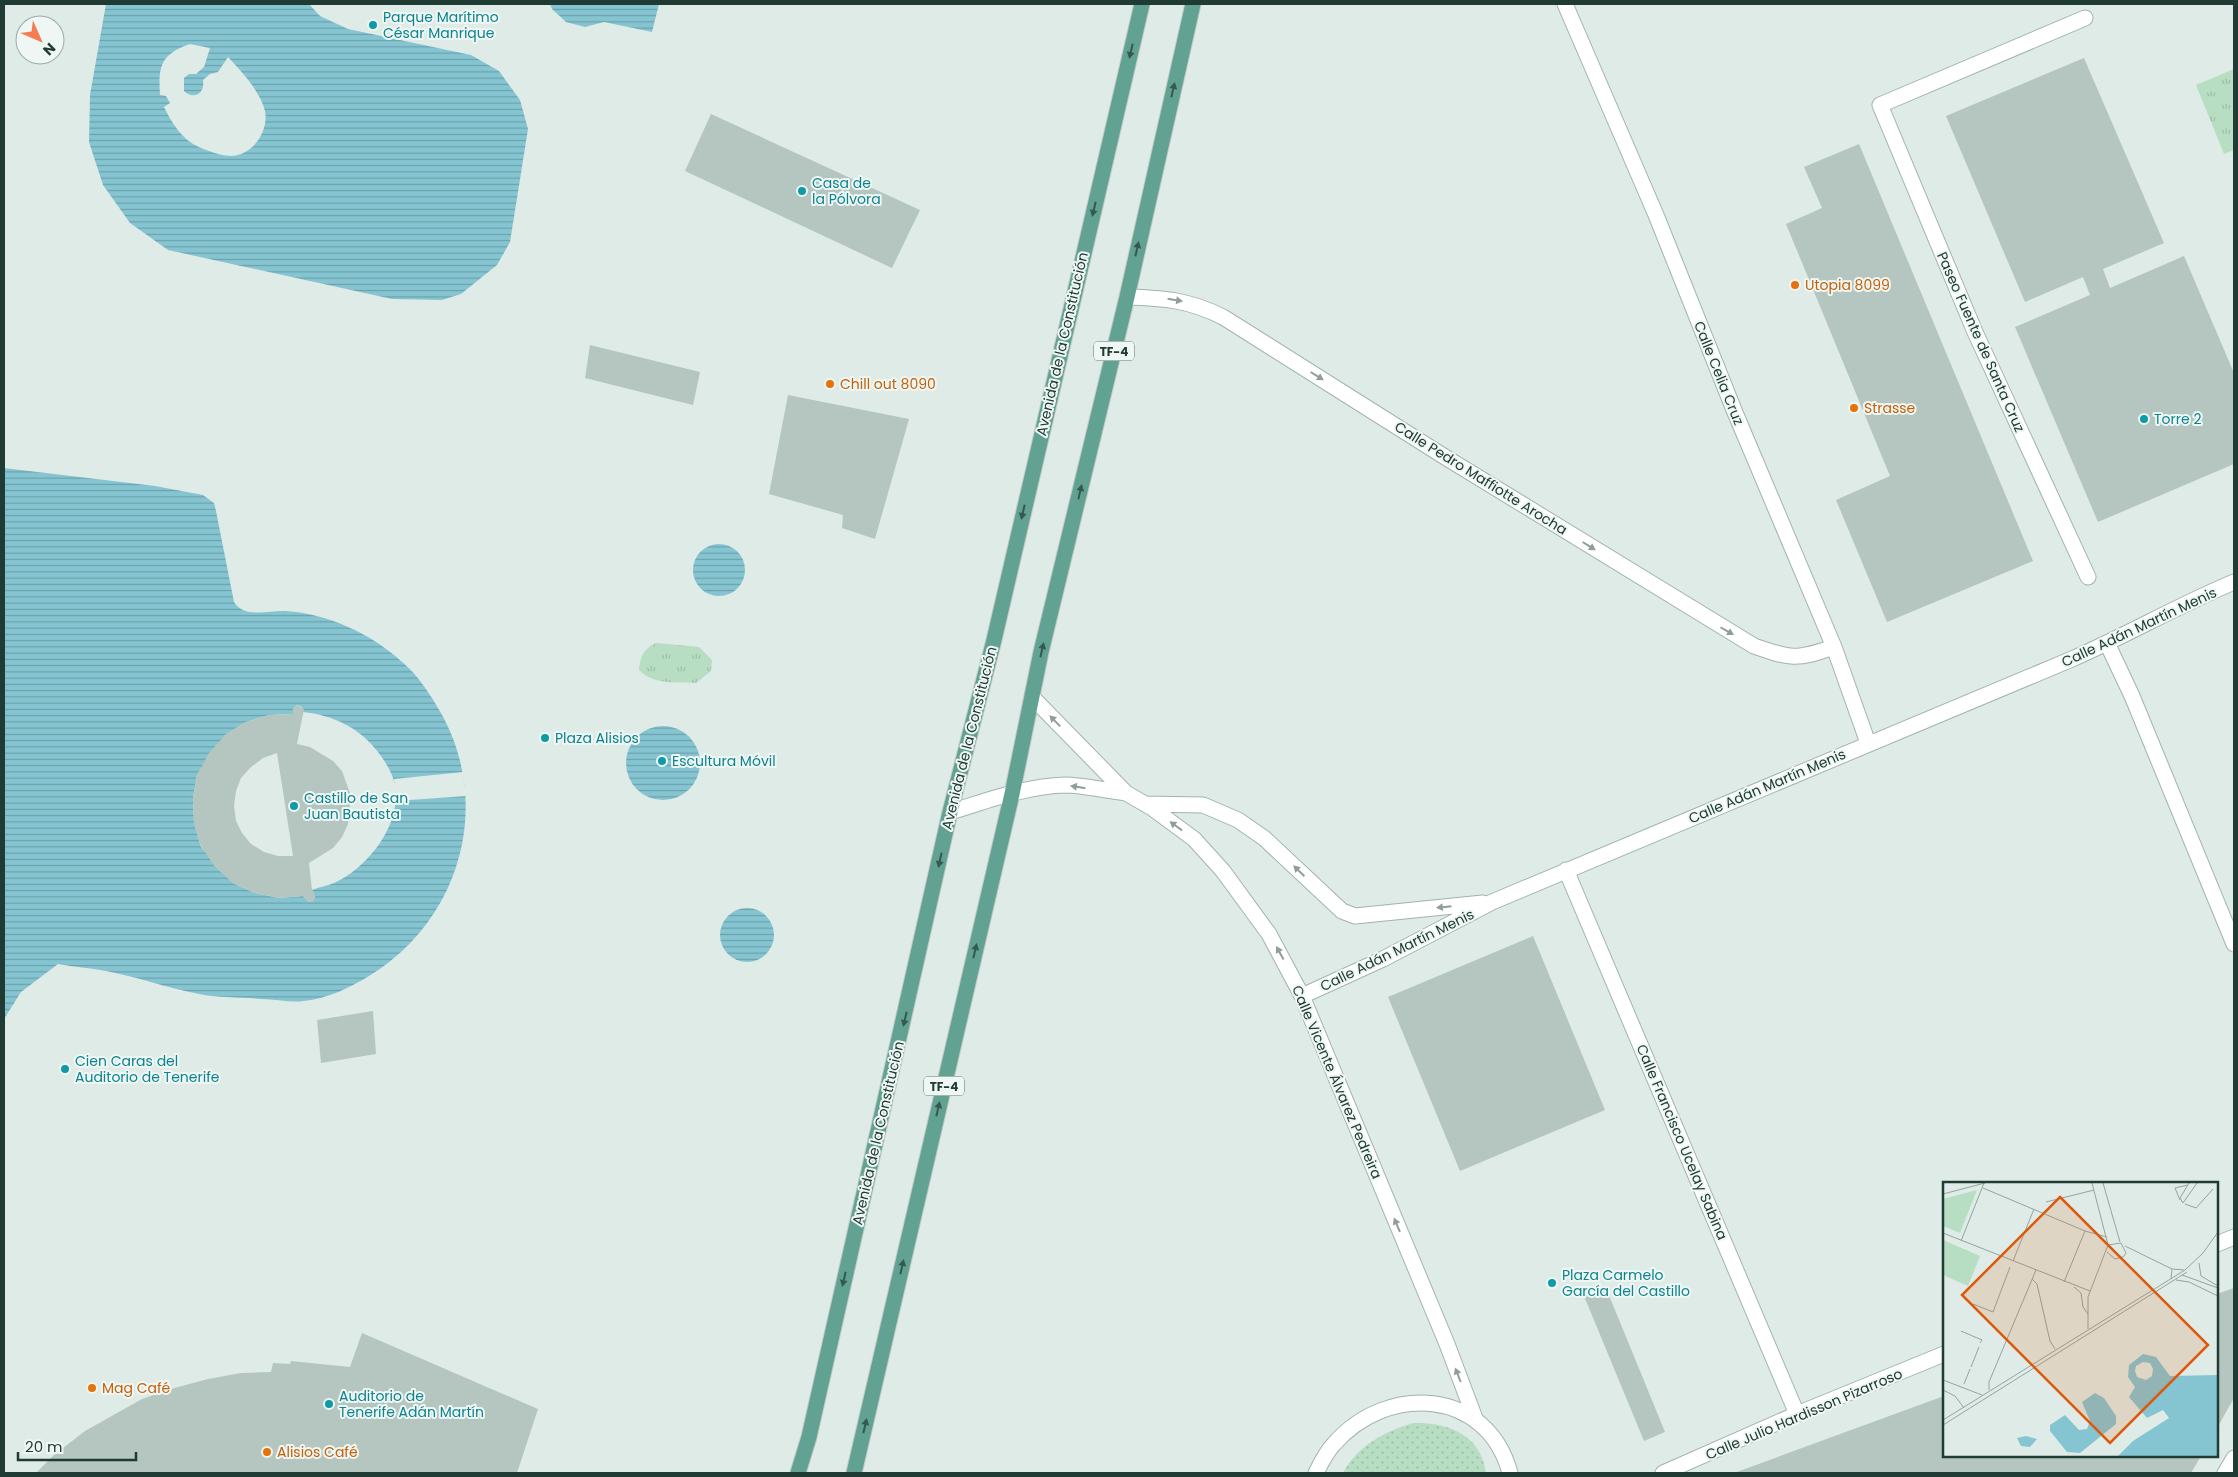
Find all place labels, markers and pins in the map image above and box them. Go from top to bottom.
place label: Parque Marítimo César Manrique [383,7,499,43]
marker: Parque Marítimo César Manrique [367,19,379,31]
place label: Casa de la Pólvora [812,173,881,209]
marker: Casa de la Pólvora [796,185,808,197]
place label: Utopia 8099 [1805,275,1890,295]
marker: Utopia 8099 [1789,279,1801,291]
place label: Chill out 8090 [840,374,936,394]
marker: Chill out 8090 [824,378,836,390]
place label: Strasse [1864,398,1916,418]
marker: Strasse [1848,402,1860,414]
place label: Torre 2 [2154,409,2201,429]
marker: Torre 2 [2138,413,2150,425]
place label: Plaza Alisios [555,728,639,748]
marker: Plaza Alisios [539,732,551,744]
place label: Escultura Móvil [672,751,776,771]
marker: Escultura Móvil [656,755,668,767]
place label: Castillo de San Juan Bautista [304,788,408,824]
marker: Castillo de San Juan Bautista [288,800,300,812]
place label: Cien Caras del Auditorio de Tenerife [75,1051,220,1087]
marker: Cien Caras del Auditorio de Tenerife [59,1063,71,1075]
place label: Plaza Carmelo García del Castillo [1562,1265,1690,1301]
marker: Plaza Carmelo García del Castillo [1546,1277,1558,1289]
place label: Mag Café [102,1378,171,1398]
marker: Mag Café [86,1382,98,1394]
place label: Auditorio de Tenerife Adán Martín [339,1386,484,1422]
marker: Auditorio de Tenerife Adán Martín [323,1398,335,1410]
place label: Alisios Café [277,1442,358,1462]
marker: Alisios Café [261,1446,273,1458]

